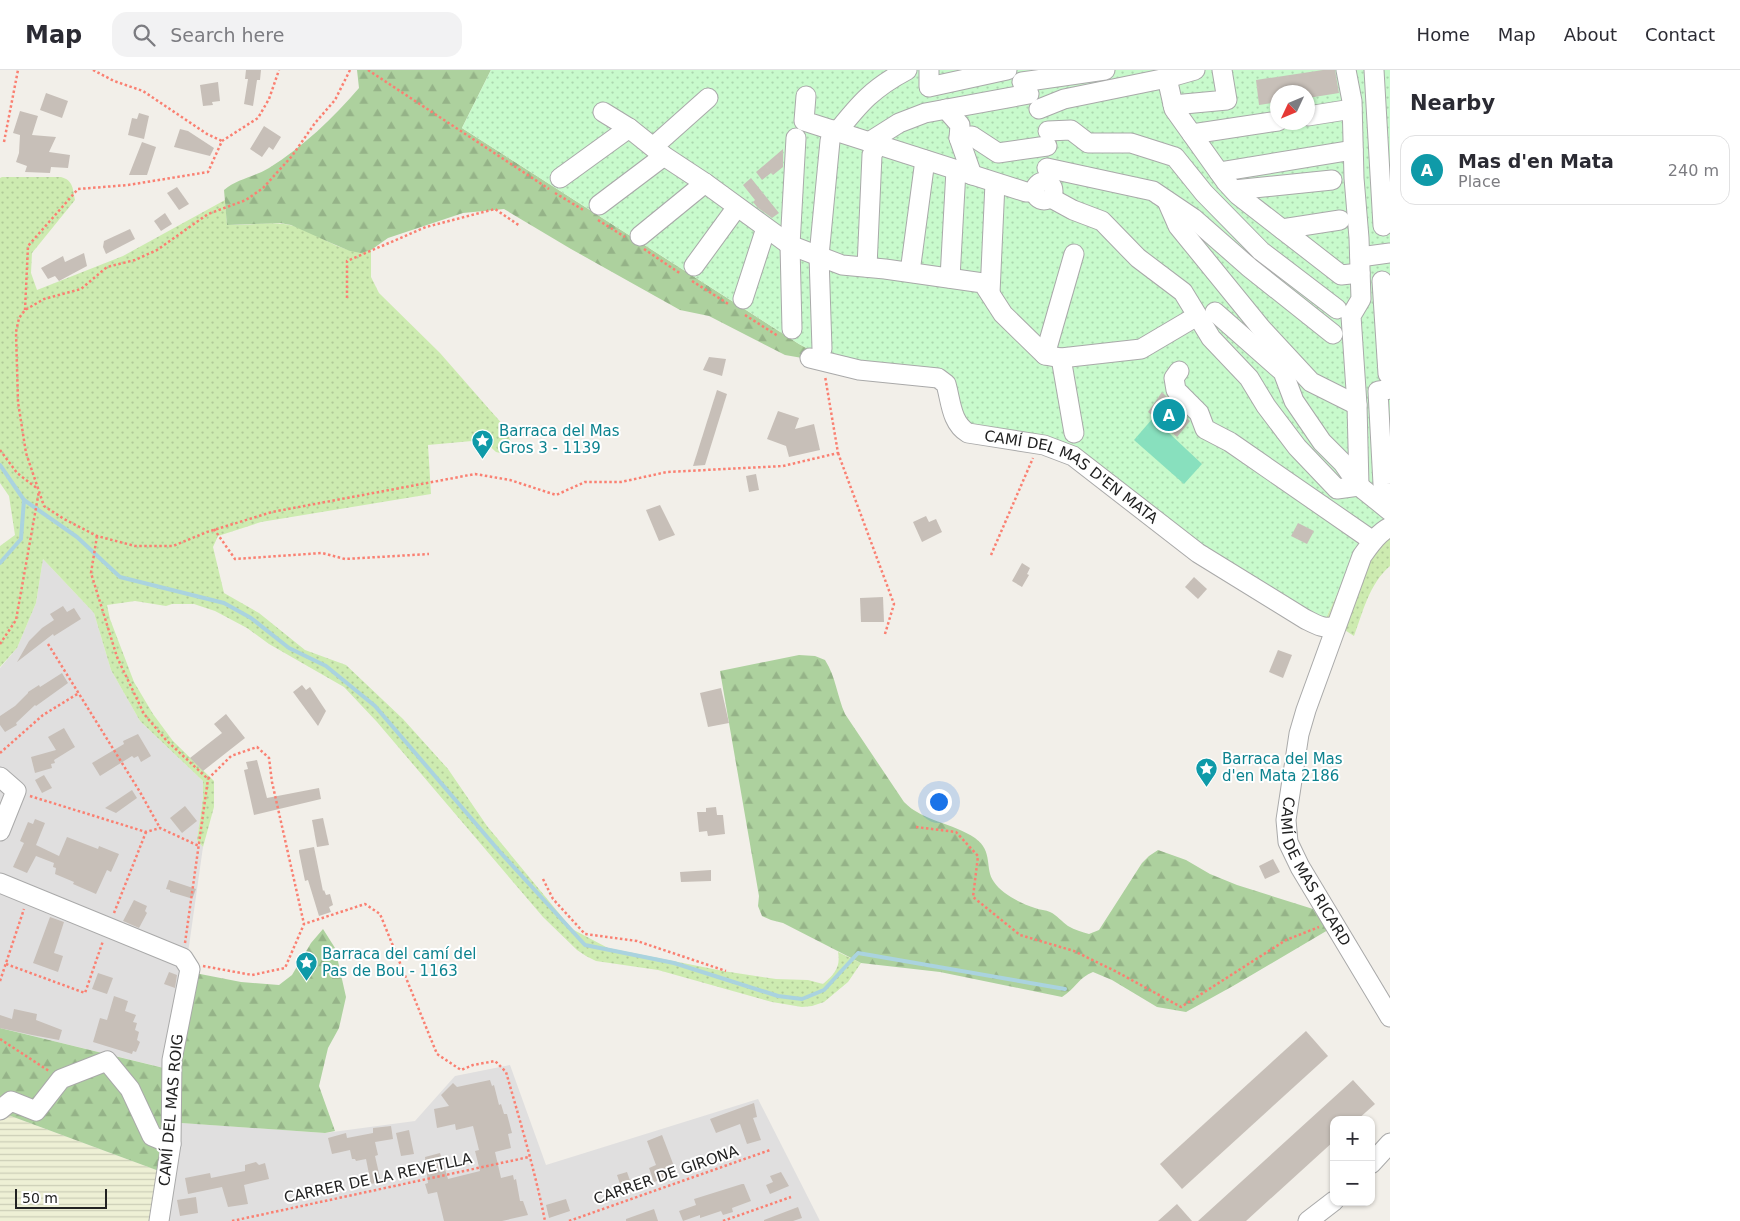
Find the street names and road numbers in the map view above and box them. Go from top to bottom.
street label: CAMÍ DEL MAS D'EN MATA [983,427,1162,528]
street label: CAMÍ DE MAS RICARD [1277,795,1354,949]
street label: CAMÍ DEL MAS ROIG [154,1033,187,1187]
street label: CARRER DE GIRONA [591,1142,741,1208]
street label: CARRER DE LA REVETLLA [282,1149,474,1207]

